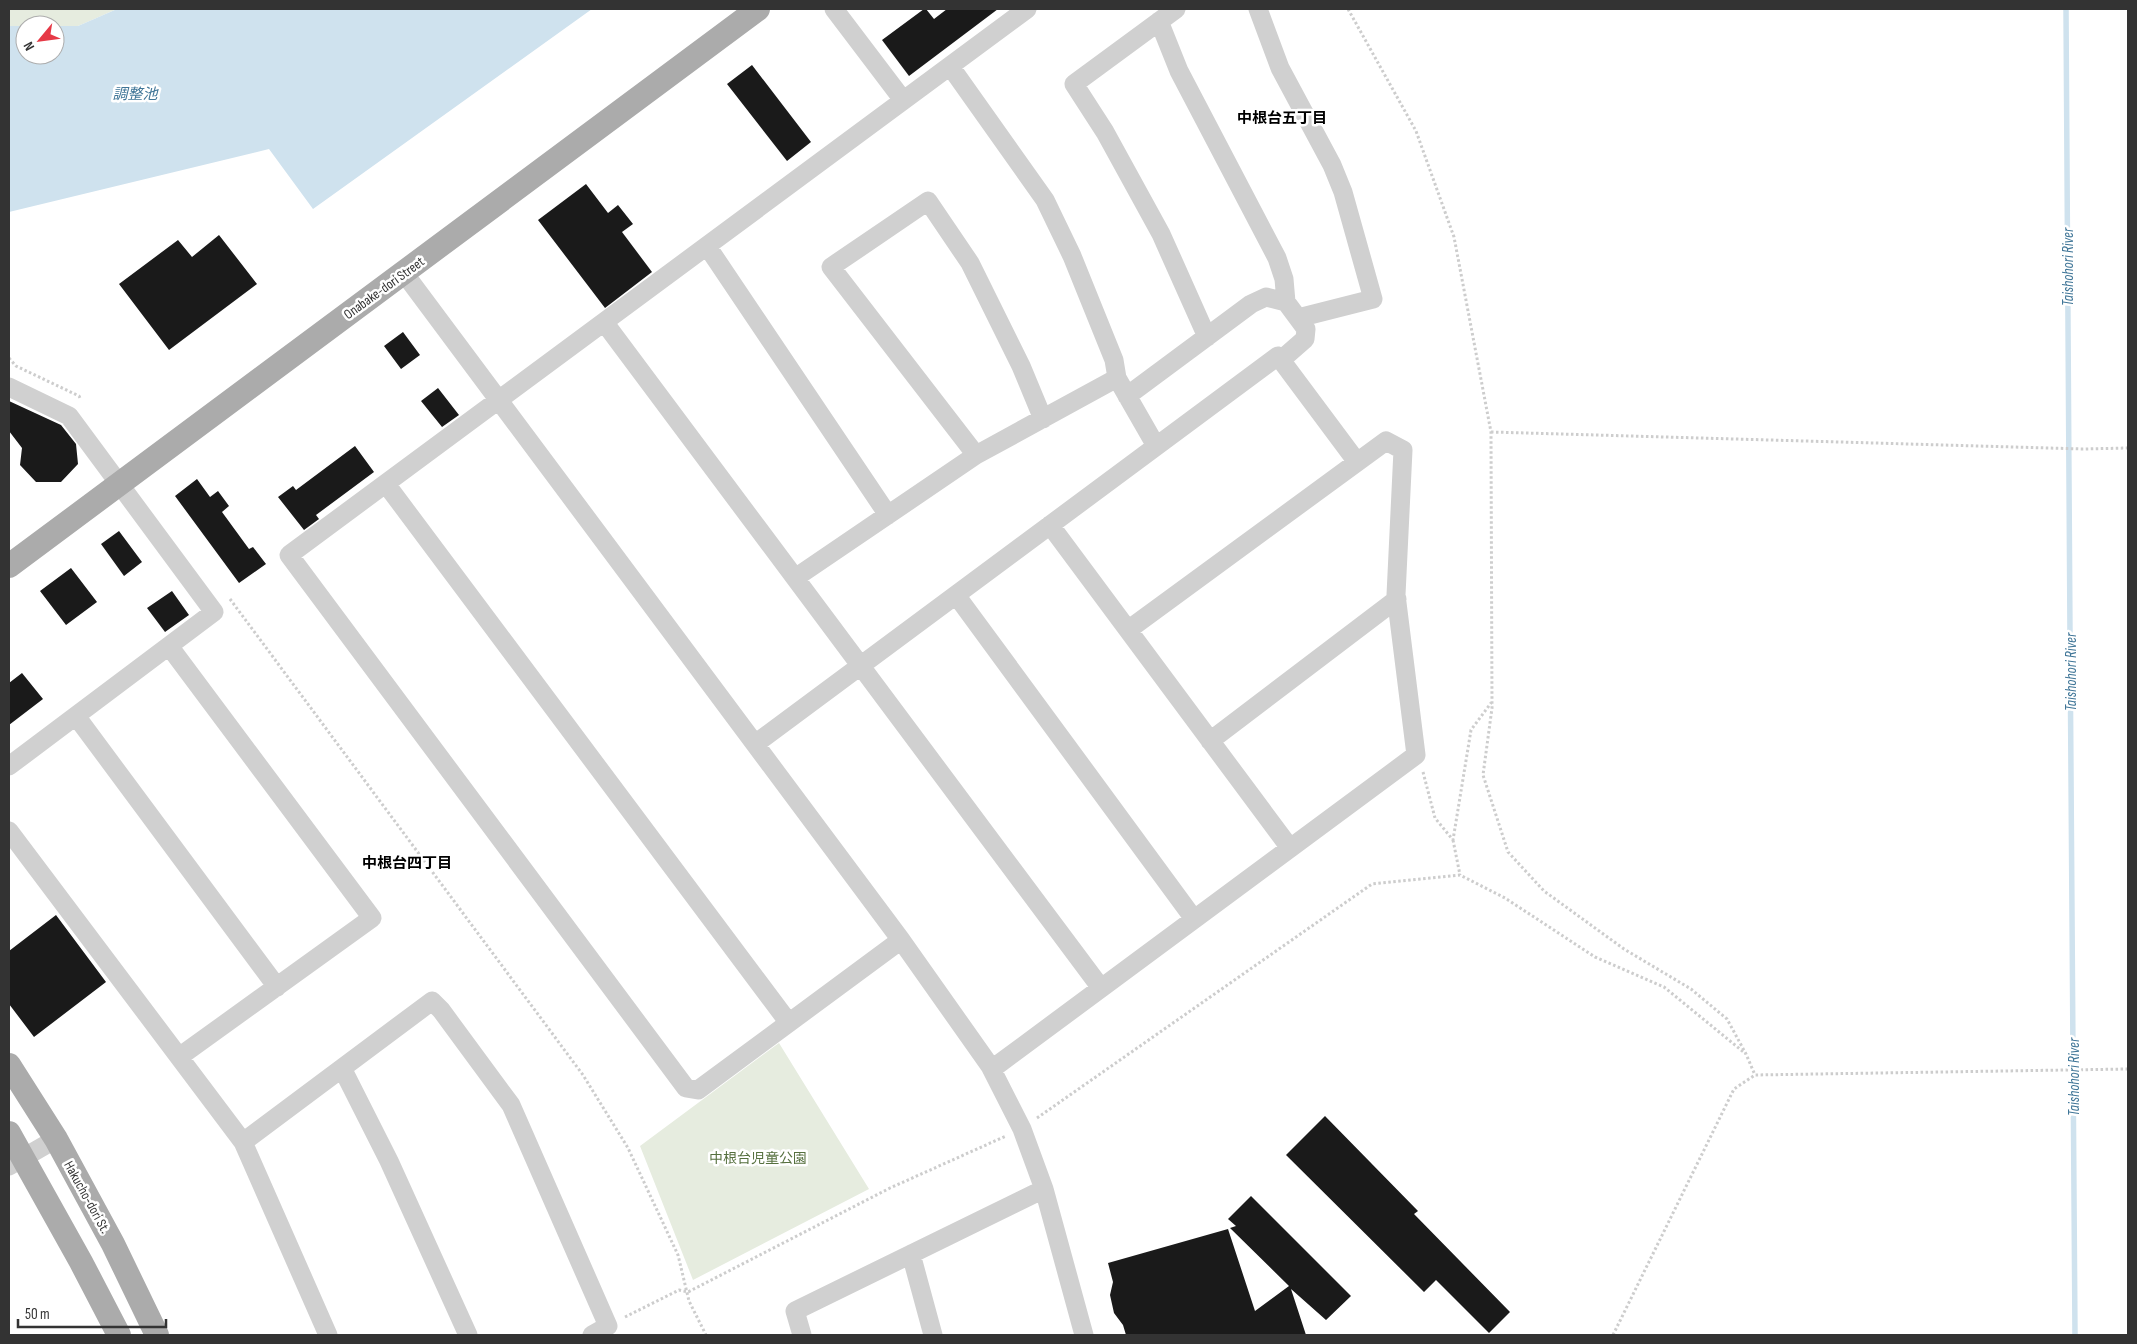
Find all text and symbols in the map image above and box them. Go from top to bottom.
north arrow [15,15,65,65]
text: N [20,39,38,53]
water label: 調整池 [112,85,159,104]
district label: 中根台五丁目 [1237,109,1327,128]
water label: Taishohori River [2059,227,2078,306]
street label: Onabake-dori Street [340,253,428,323]
water label: Taishohori River [2062,632,2081,711]
district label: 中根台四丁目 [362,854,452,873]
water label: Taishohori River [2065,1037,2084,1116]
park label: 中根台児童公園 [709,1150,807,1167]
street label: Hakucho-dori St. [60,1158,114,1236]
scale bar [18,1296,165,1328]
text: 50 m [25,1305,50,1324]

